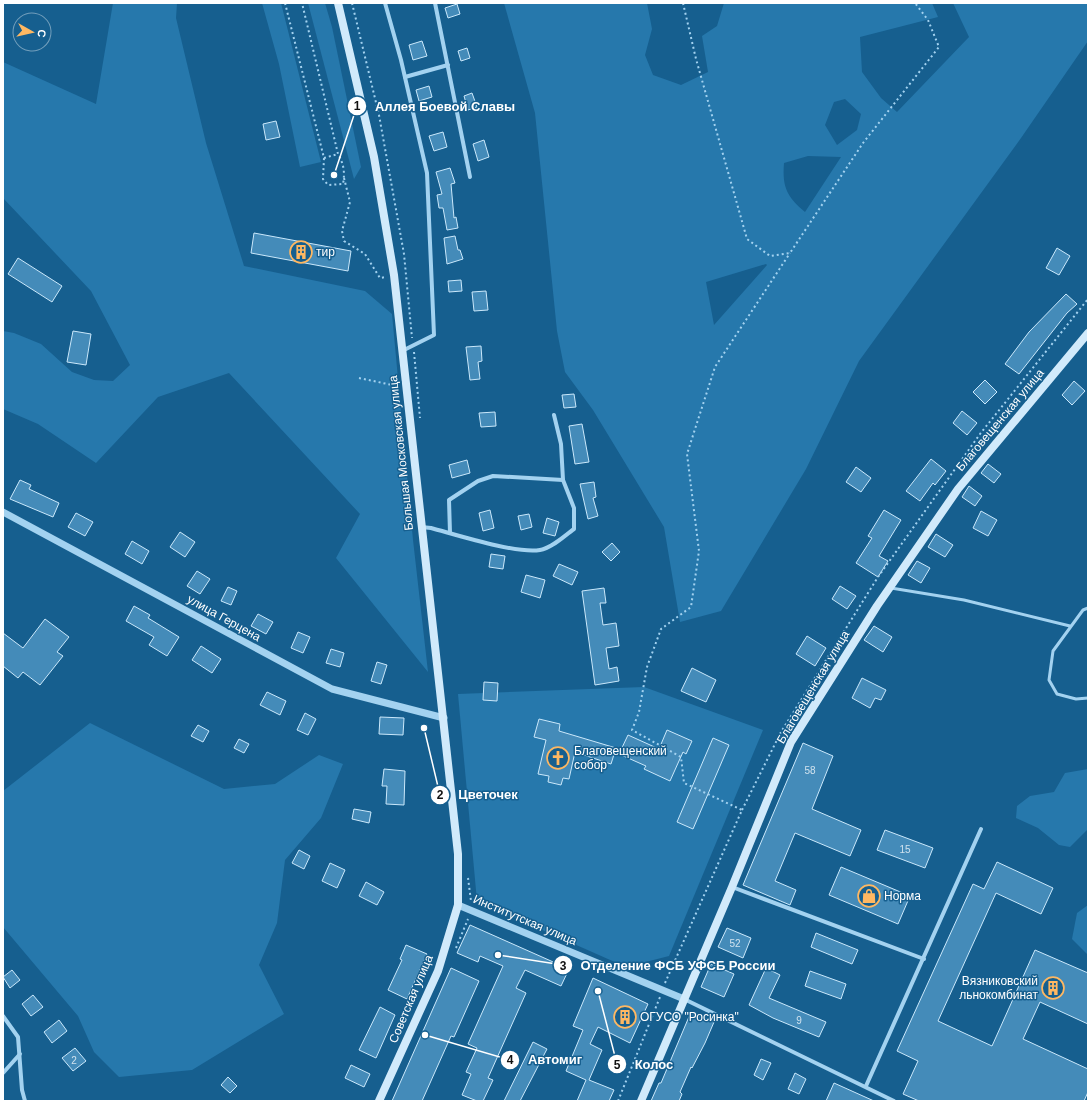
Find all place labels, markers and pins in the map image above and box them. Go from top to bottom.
callout: Аллея Боевой Славы [347,94,523,119]
building icon: тир [288,239,314,265]
place label: тир [316,245,335,259]
place label: Благовещенский собор [574,744,667,772]
church icon: Благовещенский собор [545,745,571,771]
callout: Цветочек [430,782,526,807]
shop icon: Норма [856,883,882,909]
place label: Норма [884,889,921,903]
callout: Отделение ФСБ УФСБ России [553,953,784,978]
place label: Вязниковский льнокомбинат [959,974,1038,1002]
building icon: Вязниковский льнокомбинат [1040,975,1066,1001]
building icon: ОГУСО "Росинка" [612,1004,638,1030]
place label: ОГУСО "Росинка" [640,1010,739,1024]
callout: Автомиг [500,1047,591,1072]
callout: Колос [607,1052,681,1077]

